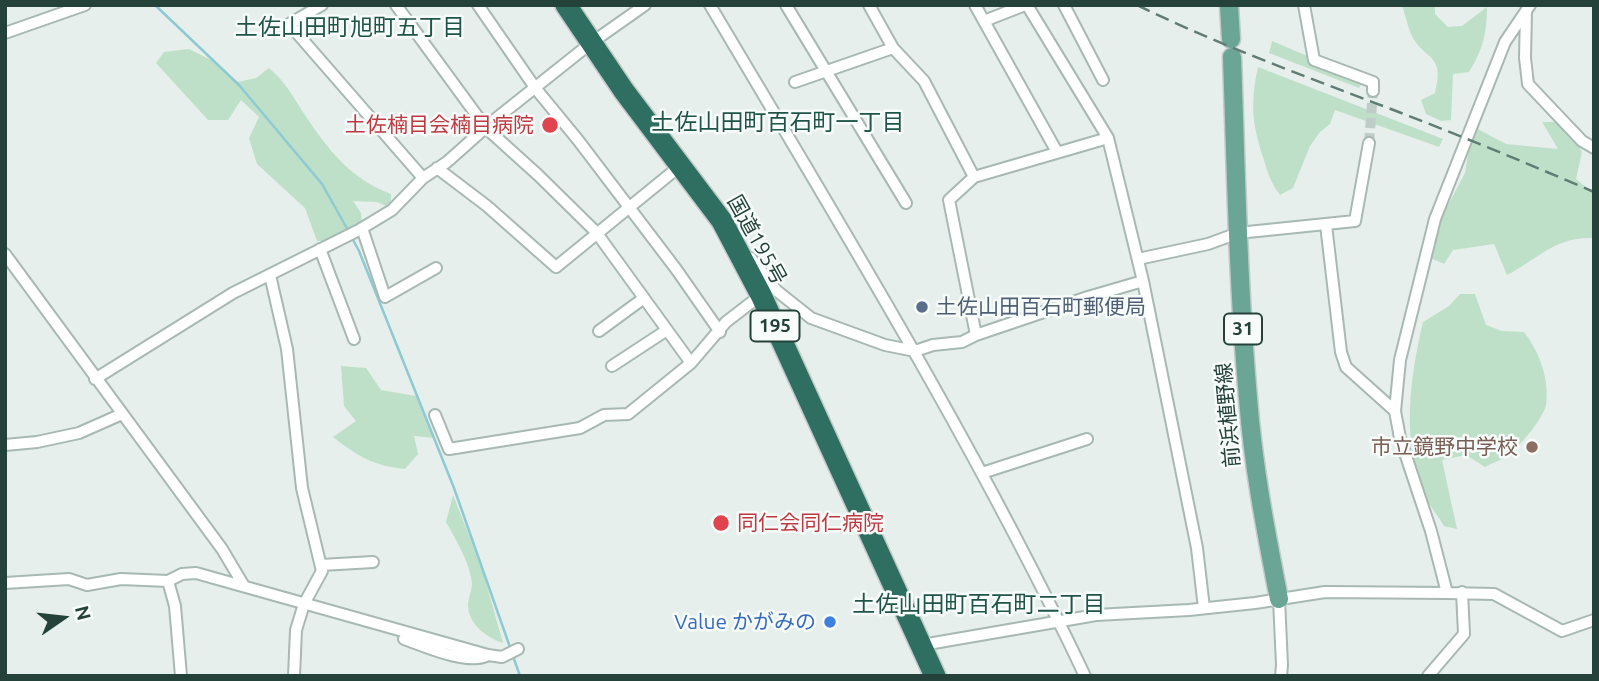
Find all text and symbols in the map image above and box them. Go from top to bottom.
district label: 土佐山田町旭町五丁目 [235,13,465,41]
district label: 土佐山田町百石町一丁目 [652,108,904,136]
place label: 土佐楠目会楠目病院 [345,112,534,138]
marker: 土佐楠目会楠目病院 [540,115,560,135]
street label: 国道195号 [722,191,792,289]
place label: 土佐山田百石町郵便局 [936,294,1146,320]
marker: 土佐山田百石町郵便局 [914,299,930,315]
road number: 195 [750,310,800,342]
road number: 31 [1224,314,1262,344]
street label: 前浜植野線 [1211,362,1245,468]
place label: 市立鏡野中学校 [1371,434,1518,460]
marker: 市立鏡野中学校 [1524,439,1540,455]
place label: 同仁会同仁病院 [737,510,884,536]
marker: 同仁会同仁病院 [711,513,731,533]
north arrow [28,583,98,653]
district label: 土佐山田町百石町二丁目 [853,590,1105,618]
text: N [71,603,96,622]
place label: Value かがみの [674,609,816,635]
marker: Value かがみの [822,614,838,630]

